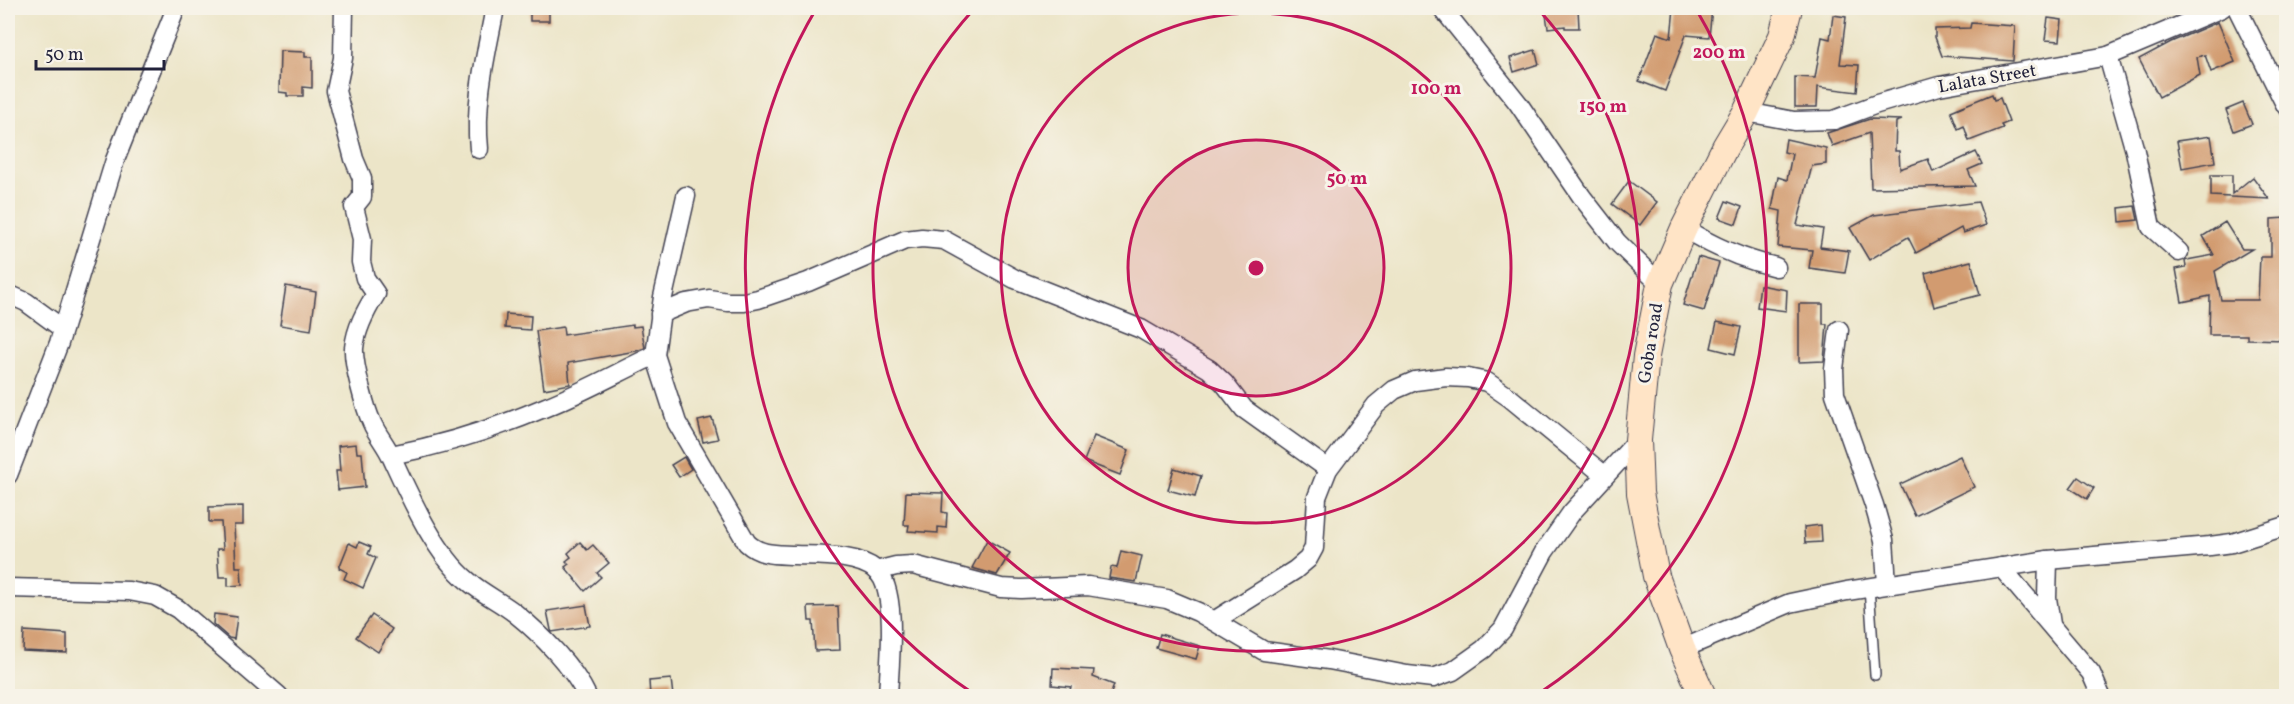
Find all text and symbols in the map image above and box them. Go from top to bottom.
scale bar [36,33,164,71]
text: 200 m [1693,41,1745,66]
text: 50 m [45,43,84,68]
street label: Lalata Street [1936,59,2038,100]
text: 100 m [1411,77,1461,102]
text: 150 m [1579,95,1627,120]
text: 50 m [1327,167,1367,192]
centre of rings [1246,258,1266,278]
street label: Goba road [1633,301,1670,385]

